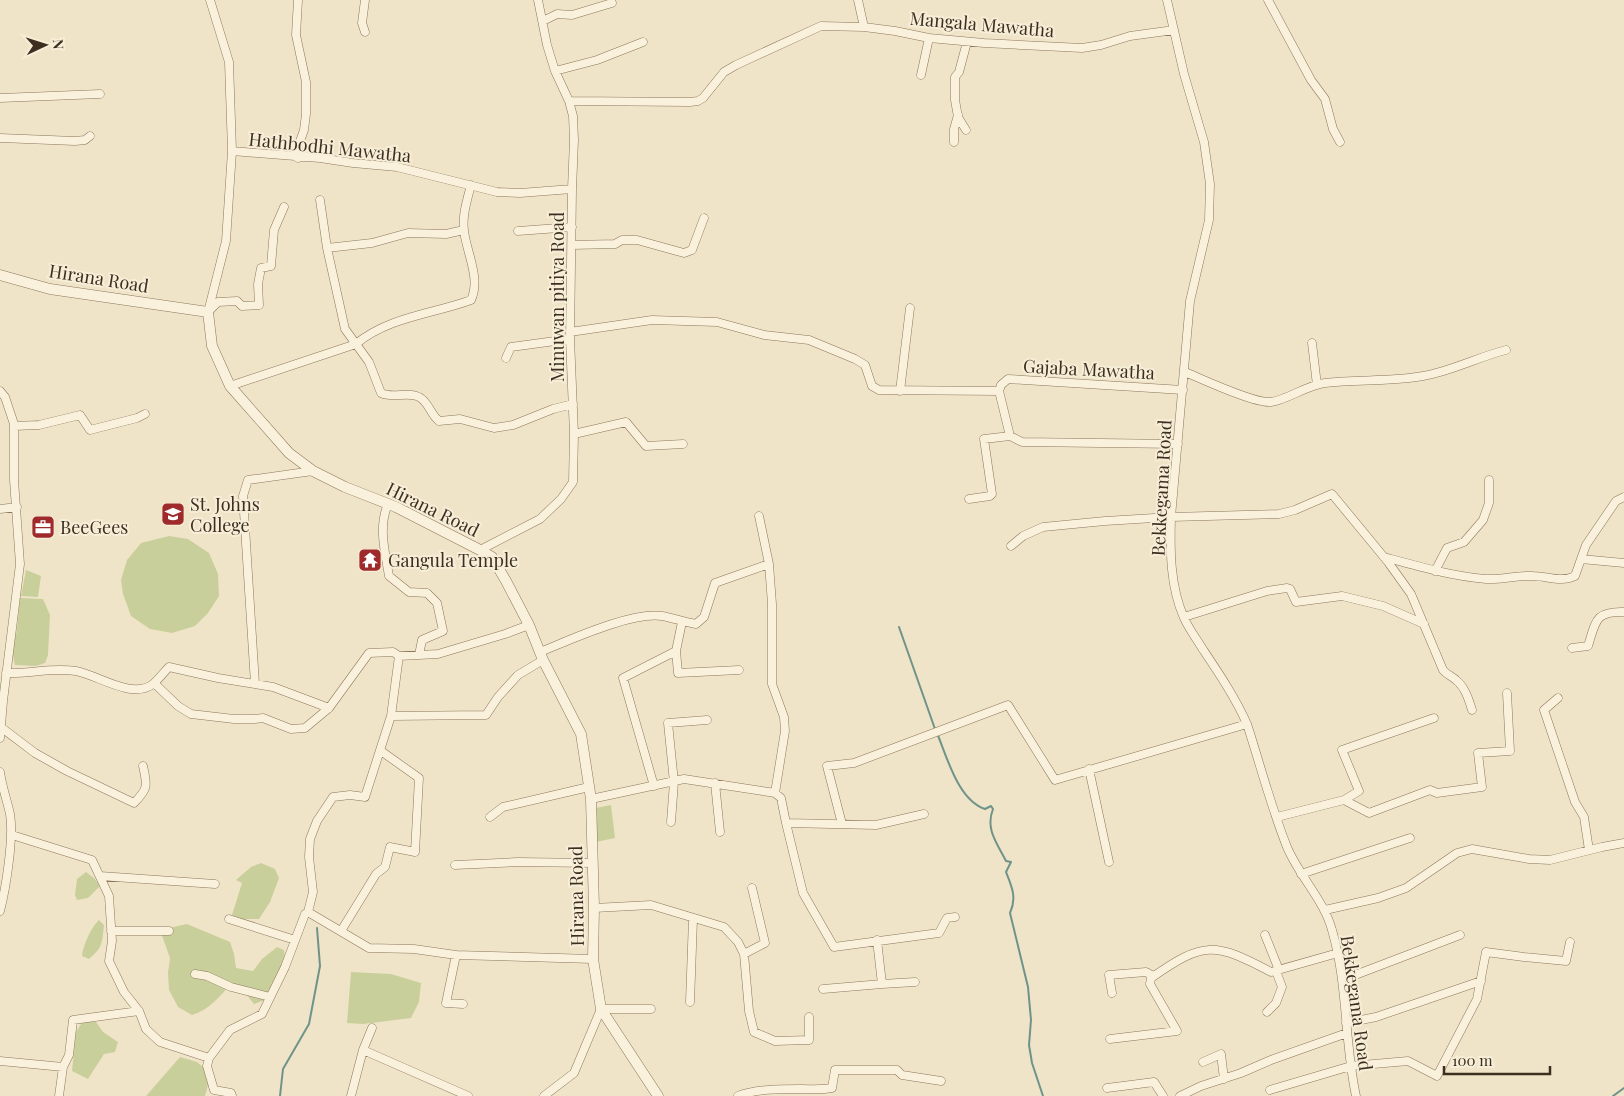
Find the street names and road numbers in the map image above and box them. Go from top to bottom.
street label: Mangala Mawatha [909,6,1055,42]
street label: Hathbodhi Mawatha [248,127,413,167]
street label: Minuwan pitiya Road [545,211,569,382]
street label: Hirana Road [47,258,151,298]
street label: Gajaba Mawatha [1023,354,1155,384]
street label: Bekkegama Road [1145,419,1177,557]
street label: Hirana Road [382,476,484,542]
street label: Hirana Road [563,845,589,947]
street label: Bekkegama Road [1336,934,1378,1073]

